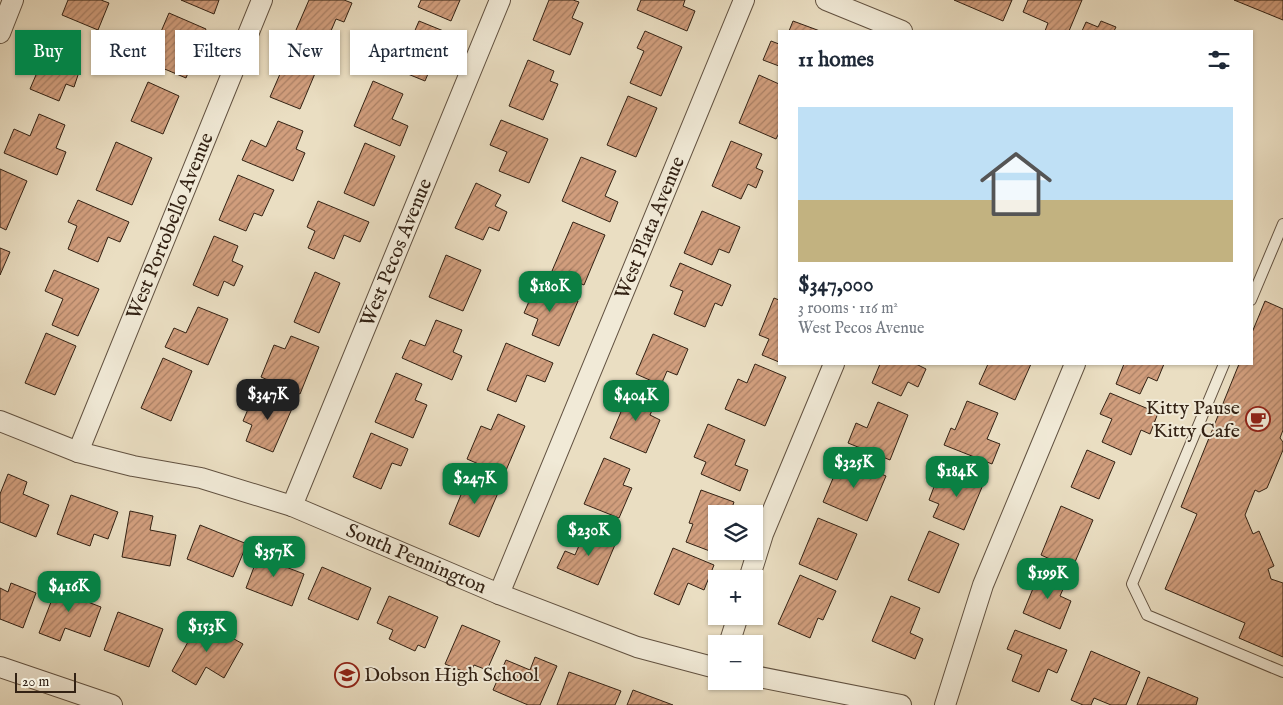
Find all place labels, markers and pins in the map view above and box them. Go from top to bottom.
pin: $180K [515,270,585,313]
pin: $347K [233,378,303,421]
pin: $404K [601,380,671,422]
place label: Kitty Pause Kitty Cafe [1146,396,1240,444]
cafe icon: Kitty Pause Kitty Cafe [1245,406,1271,432]
pin: $325K [819,446,889,489]
pin: $184K [922,456,992,498]
pin: $247K [440,462,510,505]
pin: $230K [554,514,624,557]
pin: $357K [239,536,309,578]
pin: $199K [1013,558,1083,600]
pin: $416K [34,570,104,613]
pin: $153K [172,610,242,653]
school or university icon: Dobson High School [334,662,360,688]
place label: Dobson High School [364,663,540,688]

